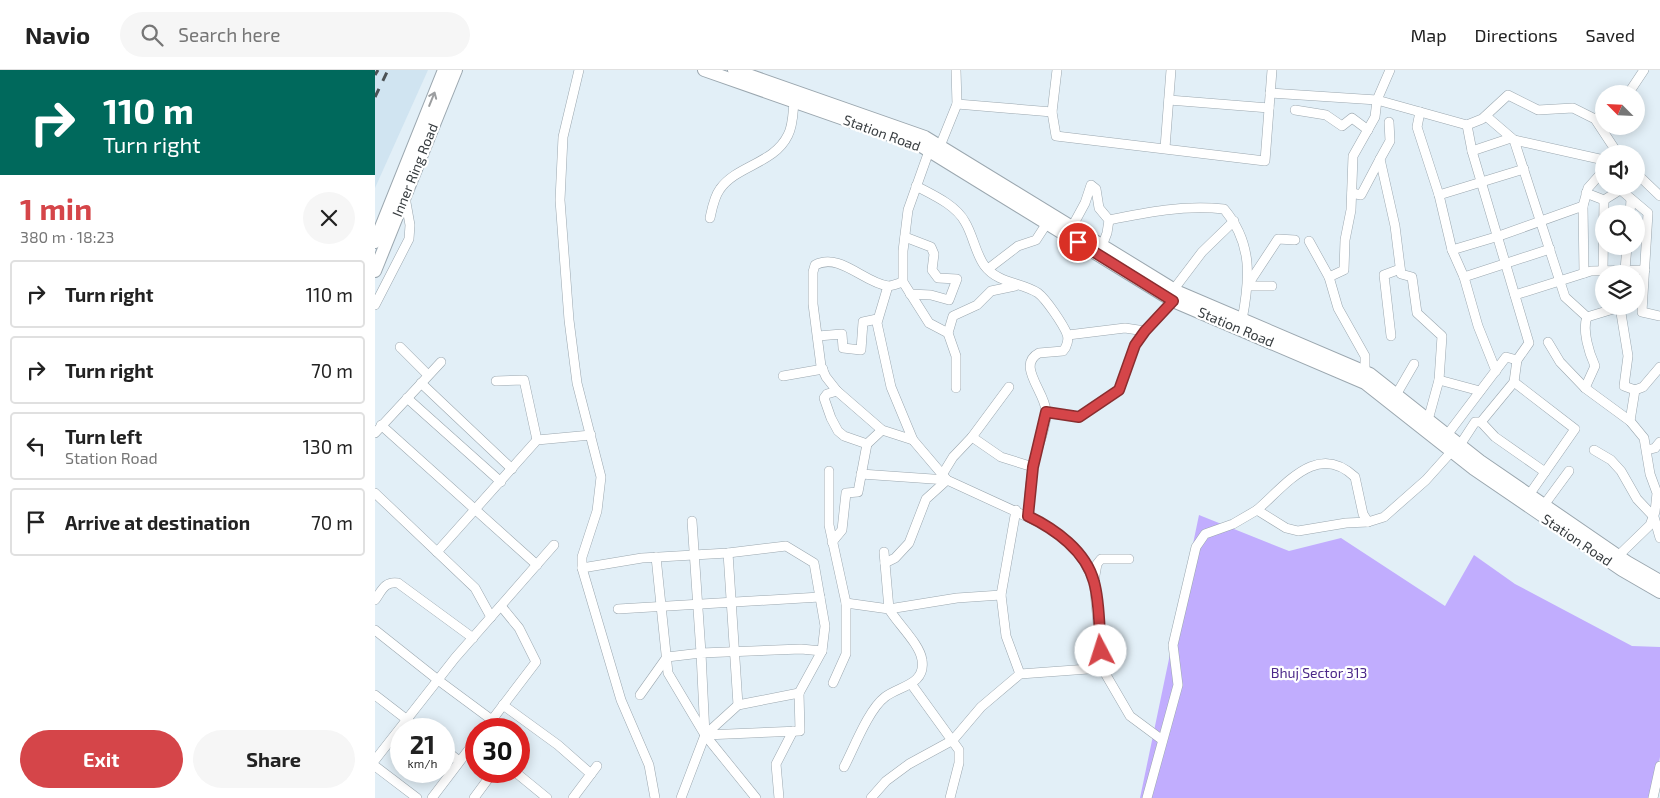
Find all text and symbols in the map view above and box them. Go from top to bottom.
search box [120,12,470,57]
text: Navio [25,20,90,49]
icon: search [138,21,166,49]
text: Search here [178,23,280,46]
text: Map [1410,24,1447,46]
text: Directions [1475,24,1558,46]
text: Saved [1586,24,1635,46]
north arrow [1595,85,1645,135]
map controls [1595,85,1645,315]
text: 110 m [103,89,194,131]
icon: right [20,90,85,155]
one-way arrow [428,92,437,107]
street label: Station Road [841,111,923,154]
street label: Inner Ring Road [388,121,441,219]
text: Turn right [103,131,201,157]
button: sound [1595,145,1645,195]
text: 1 min [20,190,92,226]
button: close [303,192,355,244]
button: search [1595,205,1645,255]
pin [1057,221,1099,263]
text: 380 m · 18:23 [20,227,115,246]
icon: arrive [1064,228,1092,256]
button: layers [1595,265,1645,315]
icon: right [22,280,50,308]
text: Turn right [65,283,153,306]
text: 110 m [306,283,353,306]
street label: Station Road [1196,303,1277,350]
icon: right [22,356,50,384]
text: Turn right [65,359,153,382]
text: 70 m [311,359,353,382]
text: Turn left [65,425,142,448]
icon: left [22,432,50,460]
text: 130 m [303,435,353,458]
text: Station Road [65,448,158,467]
icon: arrive [22,508,50,536]
street label: Station Road [1539,510,1616,569]
text: Arrive at destination [65,511,250,534]
text: 70 m [311,511,353,534]
position arrow [1074,624,1126,676]
park label: Bhuj Sector 313 [1271,664,1367,681]
speed limit sign: 30 [465,718,530,783]
text: 21 [410,729,435,759]
button: Exit [20,730,183,788]
button: Share [193,730,355,788]
text: km/h [408,756,437,770]

